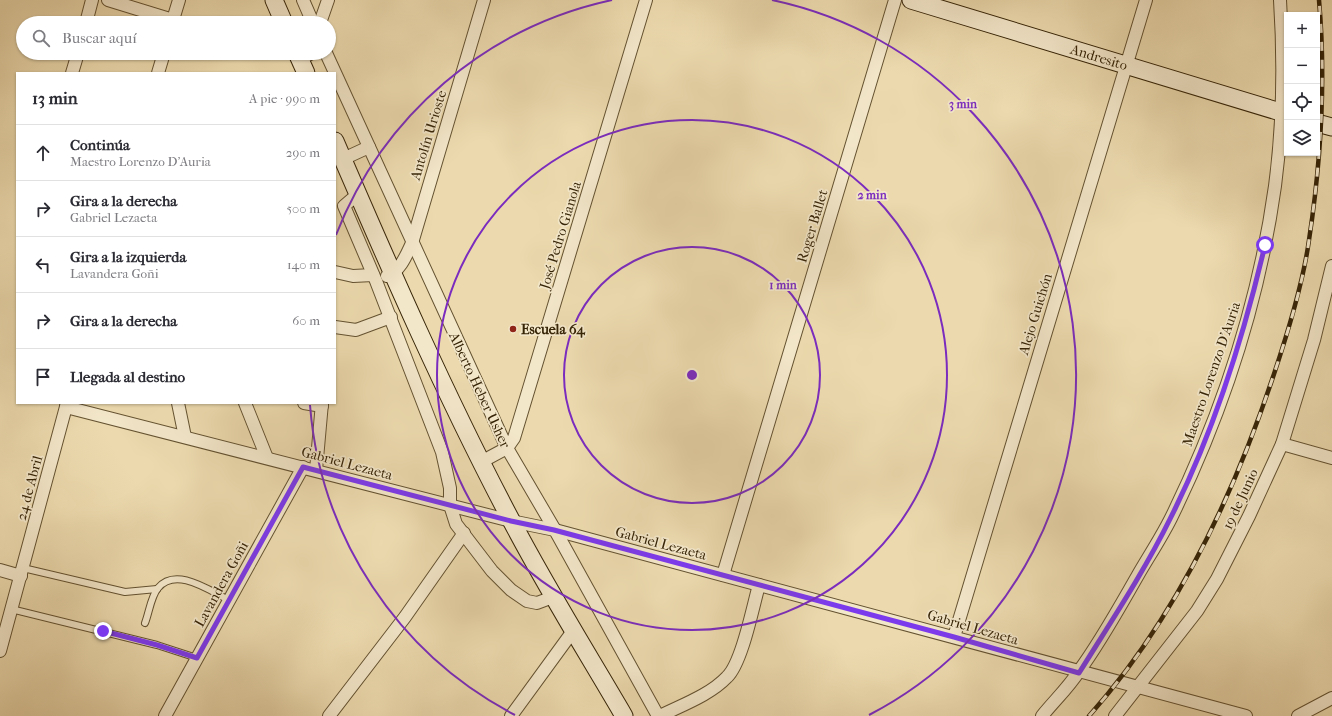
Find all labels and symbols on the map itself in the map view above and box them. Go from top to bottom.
street label: Andresito [1067,40,1129,74]
street label: Antolín Urioste [406,88,450,183]
text: 3 min [949,97,978,112]
street label: José Pedro Gianola [536,179,585,292]
street label: Roger Ballet [793,188,832,265]
text: 2 min [857,188,888,202]
route start [1256,236,1274,254]
street label: Alejo Guichón [1015,271,1056,358]
text: 1 min [769,278,798,292]
street label: Maestro Lorenzo D'Auria [1179,299,1244,449]
place label: Escuela 64 [521,321,585,338]
marker: Escuela 64 [508,324,518,334]
street label: Alberto Heber Usher [445,329,514,451]
centre of rings [685,368,699,382]
street label: Gabriel Lezaeta [299,443,395,484]
street label: 24 de Abril [13,454,46,522]
street label: 19 de Junio [1219,466,1262,532]
street label: Gabriel Lezaeta [613,523,709,564]
street label: Lavandera Goñi [191,538,252,630]
street label: Gabriel Lezaeta [925,606,1021,649]
route end [94,622,112,640]

